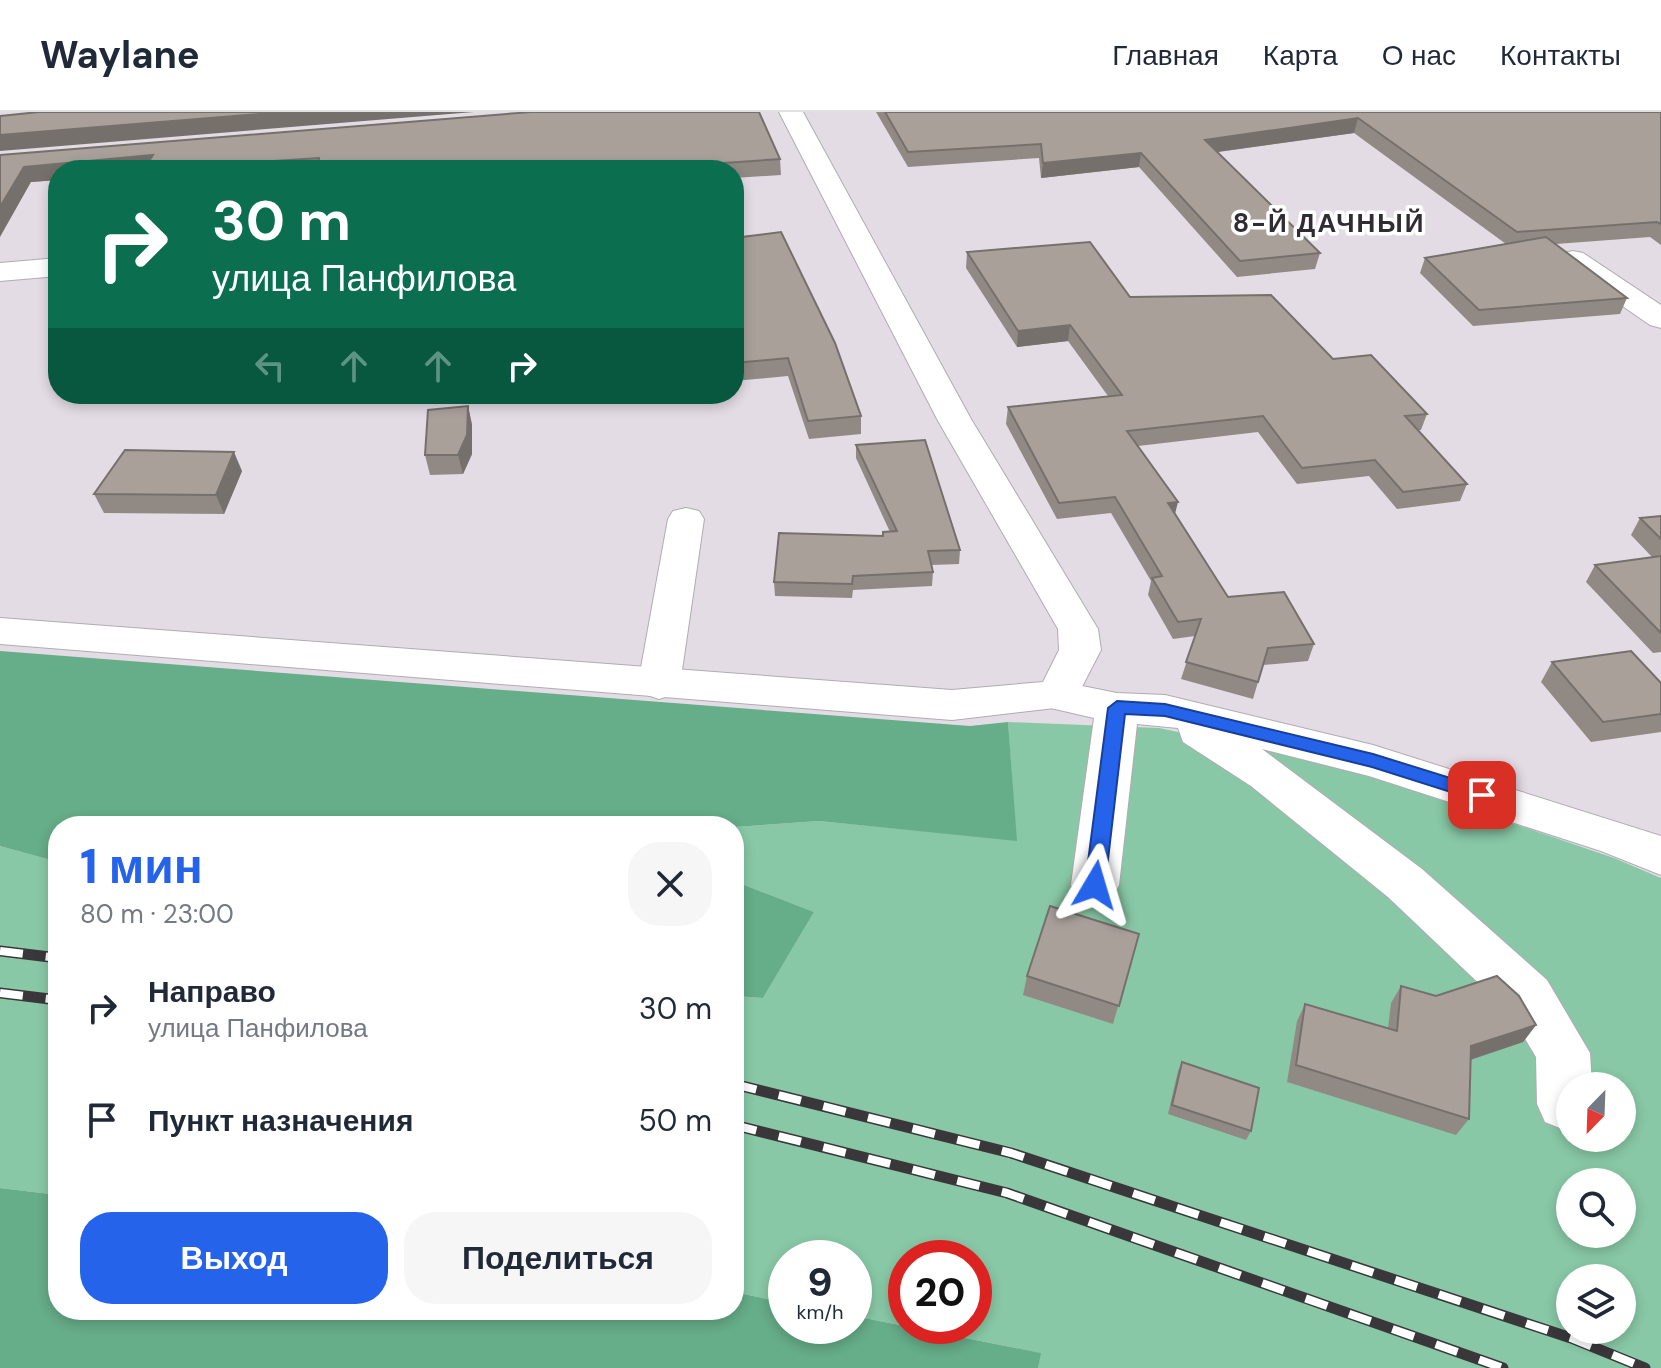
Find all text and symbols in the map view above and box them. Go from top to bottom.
text: Waylane [40,30,200,80]
text: Главная [1112,37,1219,74]
text: Карта [1263,37,1338,74]
text: О нас [1382,37,1456,74]
text: Контакты [1500,37,1621,74]
text: 30 m [212,184,351,257]
icon: right [80,192,184,296]
district label: 8-Й ДАЧНЫЙ [1233,206,1425,240]
text: улица Панфилова [212,255,516,302]
icon: left [248,344,292,388]
icon: ahead [332,344,376,388]
icon: ahead [416,344,460,388]
icon: right [500,344,544,388]
pin [1448,761,1516,829]
icon: arrive [1460,773,1504,817]
text: 1 мин [80,835,203,898]
button: close [628,842,712,926]
position arrow [1053,843,1137,927]
text: 80 m · 23:00 [80,897,234,931]
text: Направо [148,972,276,1011]
icon: right [80,986,124,1030]
text: 30 m [639,989,712,1028]
text: улица Панфилова [148,1011,368,1045]
north arrow [1556,1072,1636,1152]
map controls [1556,1072,1636,1344]
icon: arrive [80,1098,124,1142]
text: Пункт назначения [148,1101,413,1140]
text: 50 m [638,1101,712,1140]
button: search [1556,1168,1636,1248]
button: Выход [80,1212,388,1304]
button: Поделиться [404,1212,712,1304]
speed limit sign: 20 [888,1240,992,1344]
text: 9 [807,1256,833,1308]
button: layers [1556,1264,1636,1344]
text: km/h [796,1299,844,1325]

